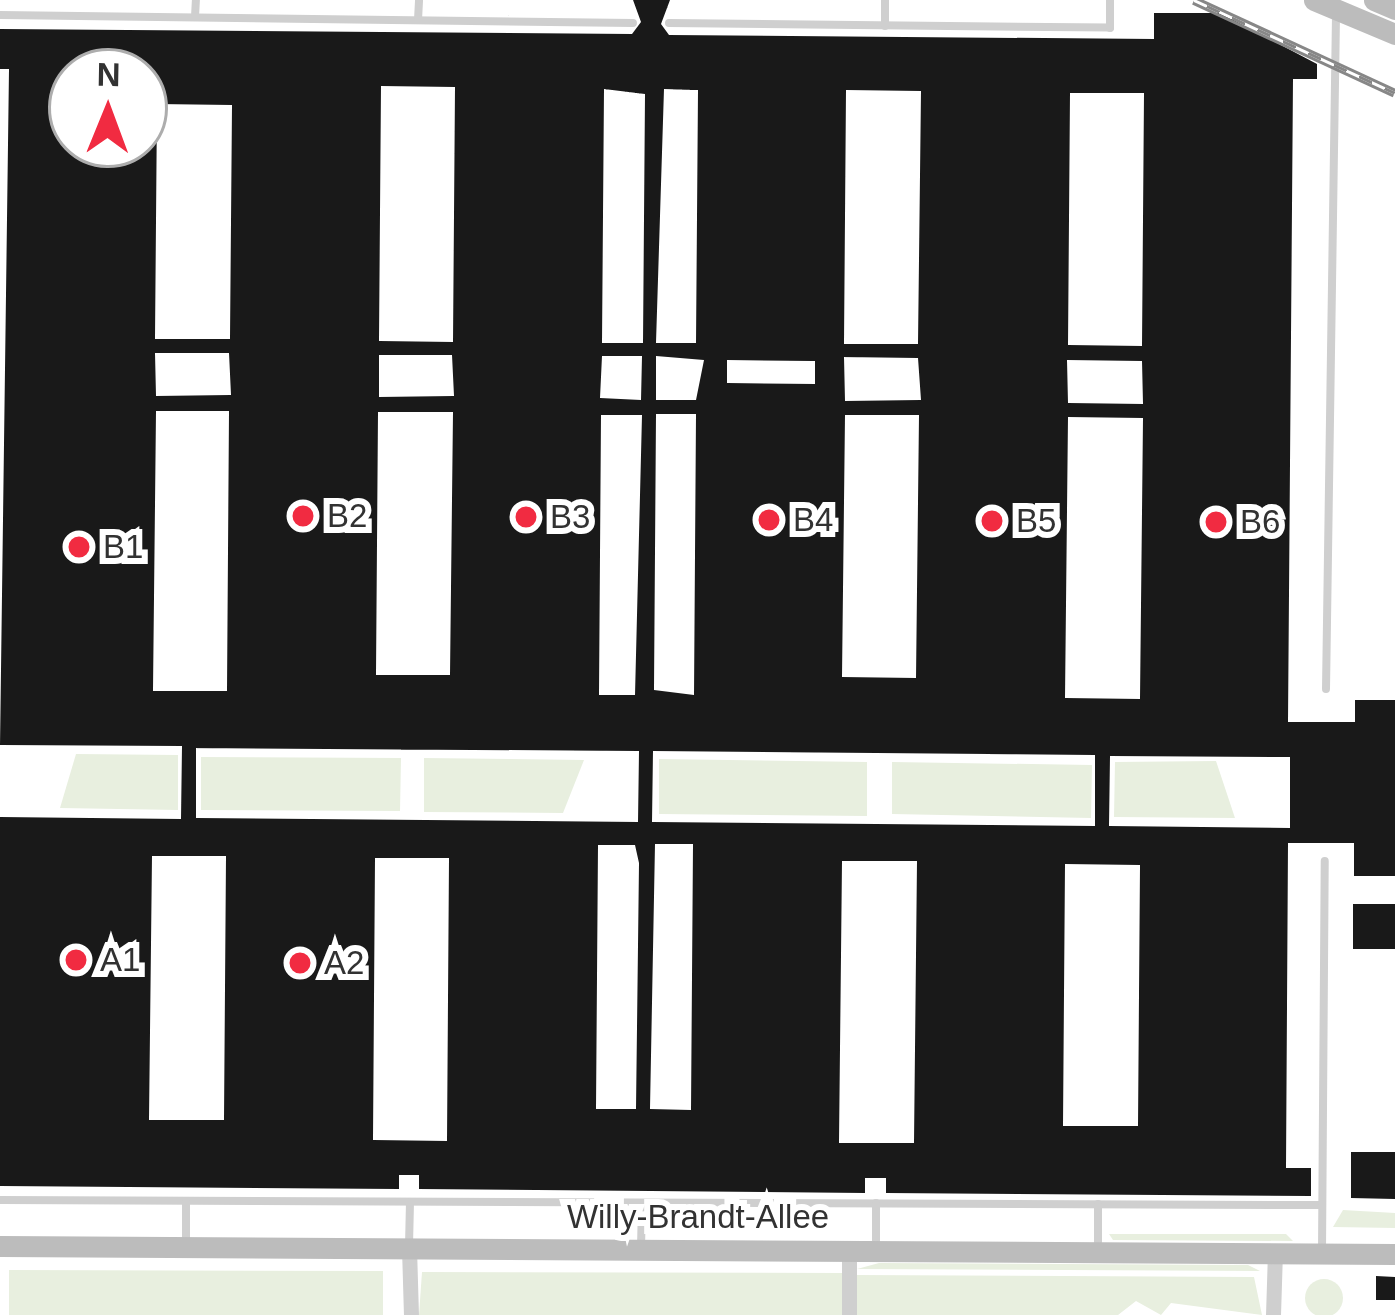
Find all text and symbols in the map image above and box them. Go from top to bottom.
north arrow [48,48,168,168]
text: N [96,56,121,93]
place label: B2 [327,496,367,536]
place label: B3 [550,497,590,537]
place label: B4 [793,500,833,540]
place label: B5 [1016,501,1056,541]
place label: B6 [1240,502,1280,542]
marker: B2 [290,503,316,529]
marker: B3 [513,504,539,530]
marker: B4 [756,507,782,533]
marker: B5 [979,508,1005,534]
marker: B6 [1203,509,1229,535]
place label: B1 [103,527,143,567]
marker: B1 [66,534,92,560]
place label: A1 [100,940,140,980]
place label: A2 [324,943,364,983]
marker: A1 [63,947,89,973]
marker: A2 [287,950,313,976]
street label: Willy-Brandt-Allee [567,1197,829,1237]

